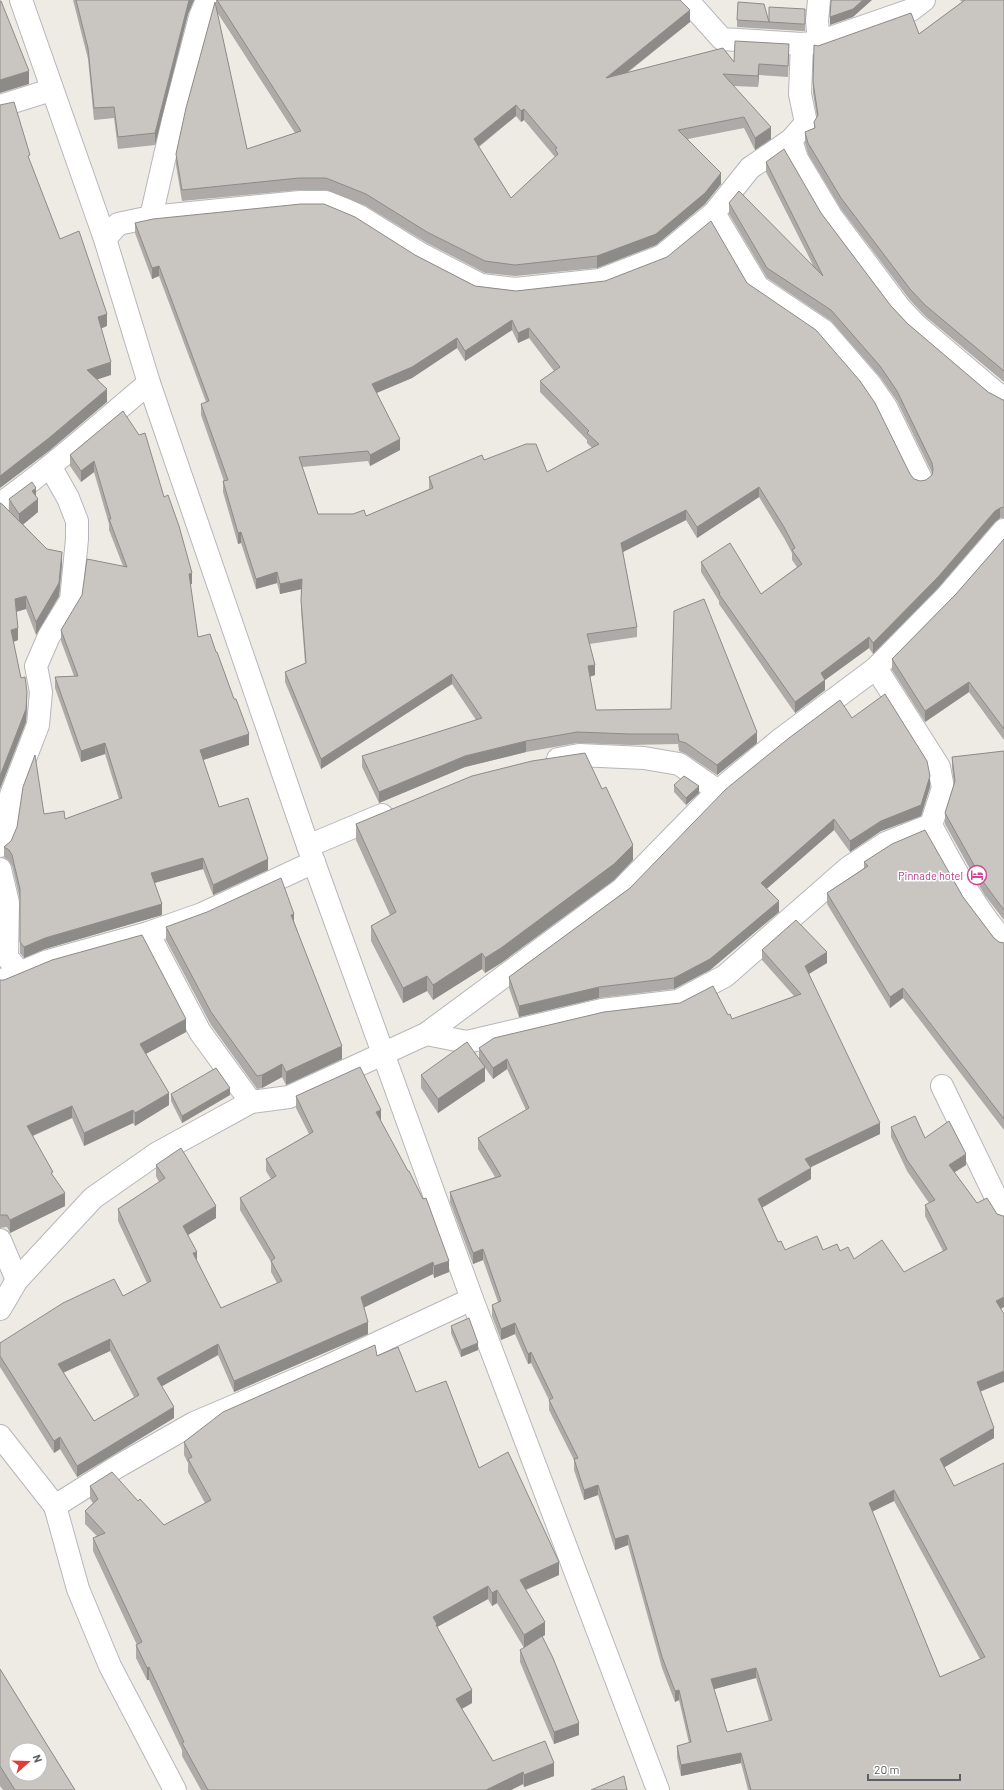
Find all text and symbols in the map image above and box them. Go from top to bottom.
hotel icon: Pinnade hotel [966,864,988,886]
place label: Pinnade hotel [898,869,963,882]
north arrow [8,1742,48,1782]
text: N [31,1753,45,1764]
scale bar [868,1756,960,1782]
text: 20 m [874,1762,900,1776]

